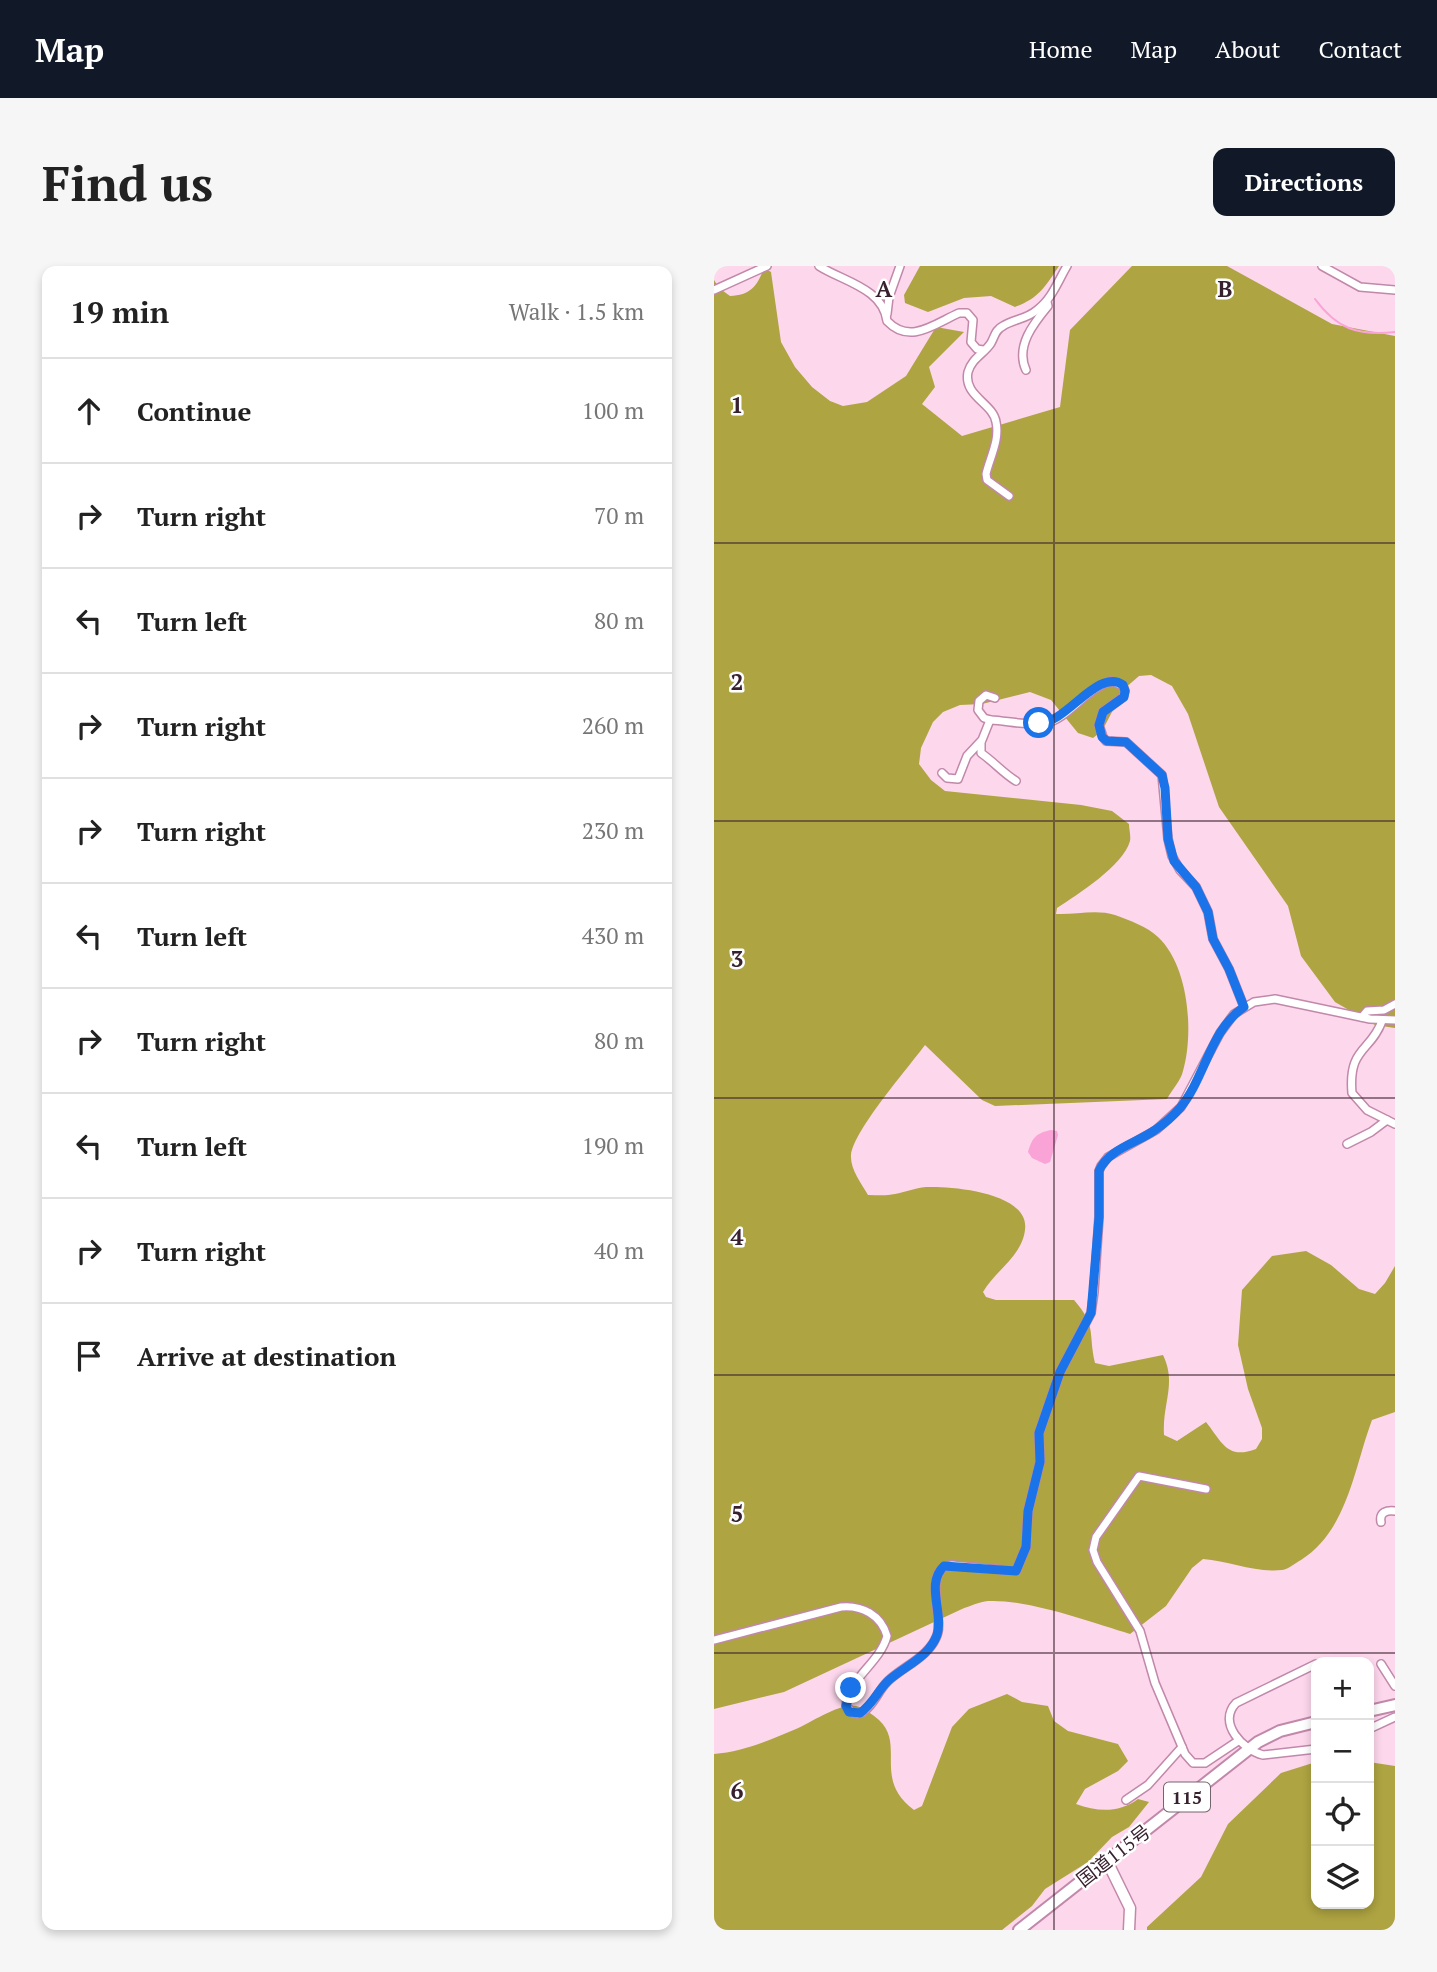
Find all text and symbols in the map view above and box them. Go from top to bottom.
text: Map [35,28,104,71]
text: Home [1029,33,1093,65]
text: Map [1131,33,1177,65]
text: About [1215,33,1281,65]
text: Contact [1319,33,1402,65]
button: Directions [1213,148,1395,216]
text: Find us [42,150,213,215]
text: A [876,273,893,304]
text: B [1218,273,1233,304]
text: 19 min [70,292,169,332]
text: Walk · 1.5 km [509,296,644,327]
text: 1 [731,389,744,420]
icon: ahead [70,392,108,430]
text: Continue [137,394,251,428]
text: 100 m [582,395,644,426]
icon: right [70,497,108,535]
text: Turn right [137,499,266,533]
text: 70 m [594,500,644,531]
icon: left [70,602,108,640]
text: Turn left [137,604,247,638]
text: 80 m [594,605,644,636]
text: 2 [731,666,744,697]
icon: right [70,707,108,745]
route start [1023,707,1054,738]
text: Turn right [137,709,266,743]
text: 260 m [582,710,644,741]
icon: right [70,812,108,850]
text: Turn right [137,814,266,848]
text: 230 m [582,815,644,846]
icon: left [70,917,108,955]
text: Turn left [137,919,247,953]
text: 430 m [582,920,644,951]
text: 3 [731,943,744,974]
icon: right [70,1022,108,1060]
text: Turn right [137,1024,266,1058]
text: 80 m [594,1025,644,1056]
icon: left [70,1127,108,1165]
text: Turn left [137,1129,247,1163]
text: 190 m [582,1130,644,1161]
text: 4 [731,1221,744,1252]
icon: right [70,1232,108,1270]
text: Turn right [137,1234,266,1268]
text: 40 m [594,1235,644,1266]
icon: arrive [70,1337,108,1375]
text: Arrive at destination [137,1339,396,1373]
text: 5 [731,1498,744,1529]
map controls [1311,1657,1374,1909]
button: + [1311,1657,1374,1720]
route end [835,1672,866,1703]
button: − [1311,1720,1374,1783]
text: 6 [731,1775,744,1806]
road number: 115 [1164,1782,1210,1812]
button: locate [1311,1783,1374,1846]
street label: 国道115号 [1071,1818,1155,1892]
button: layers [1311,1846,1374,1909]

